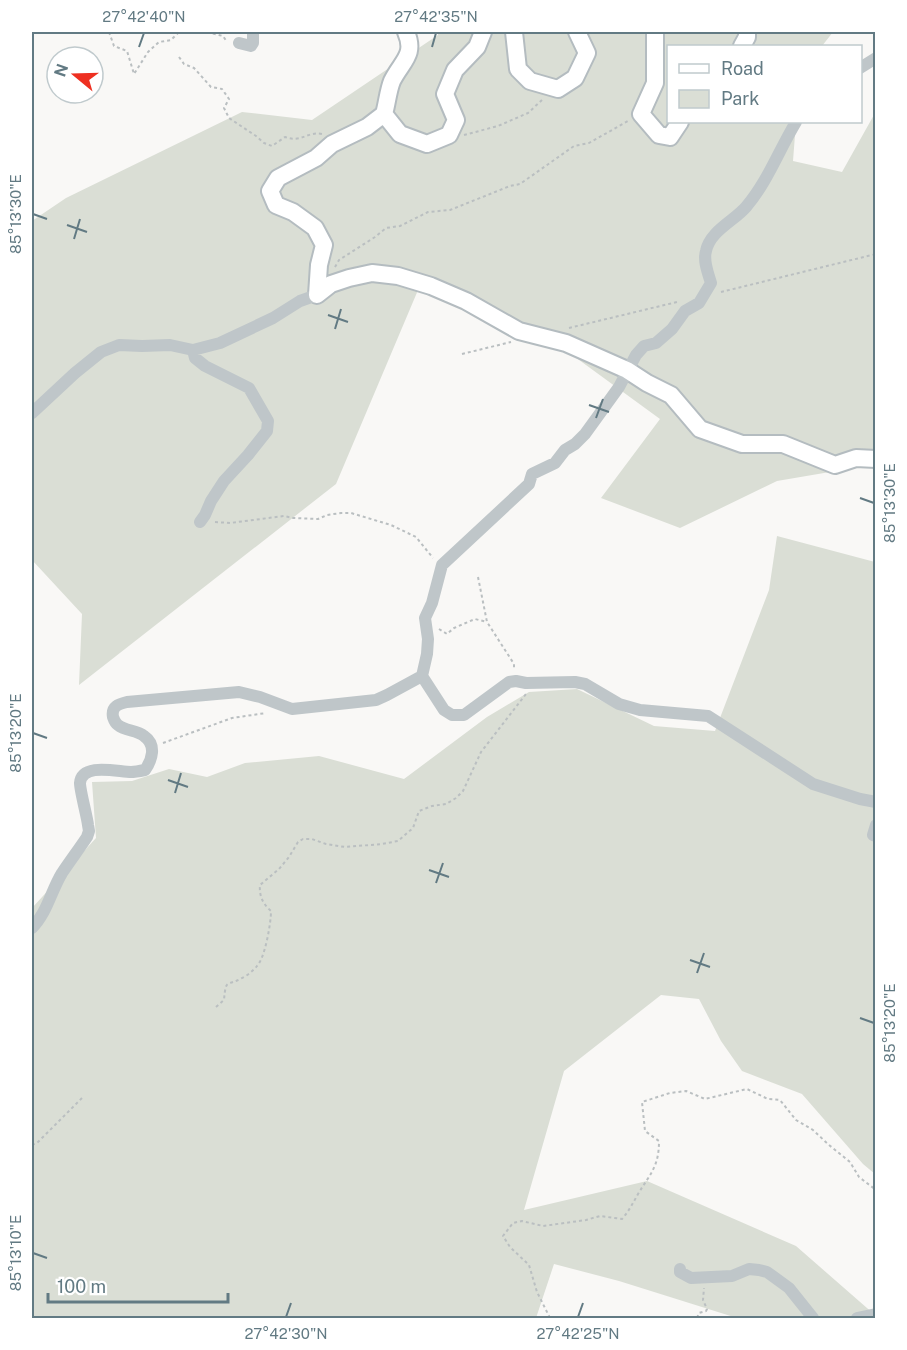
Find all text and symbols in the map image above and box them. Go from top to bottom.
text: 27°42'40"N [102,8,186,25]
text: 27°42'35"N [394,8,478,25]
north arrow [45,45,105,105]
legend [667,45,862,123]
text: Road [721,58,764,79]
text: N [50,61,72,79]
text: Park [721,88,759,109]
text: 85°13'30"E [7,174,24,254]
text: 85°13'30"E [881,463,898,543]
text: 85°13'20"E [7,693,24,773]
text: 85°13'20"E [881,983,898,1063]
text: 85°13'10"E [7,1215,24,1291]
scale bar [48,1266,228,1304]
text: 100 m [57,1276,106,1297]
text: 27°42'30"N [244,1325,328,1342]
text: 27°42'25"N [536,1325,620,1342]

